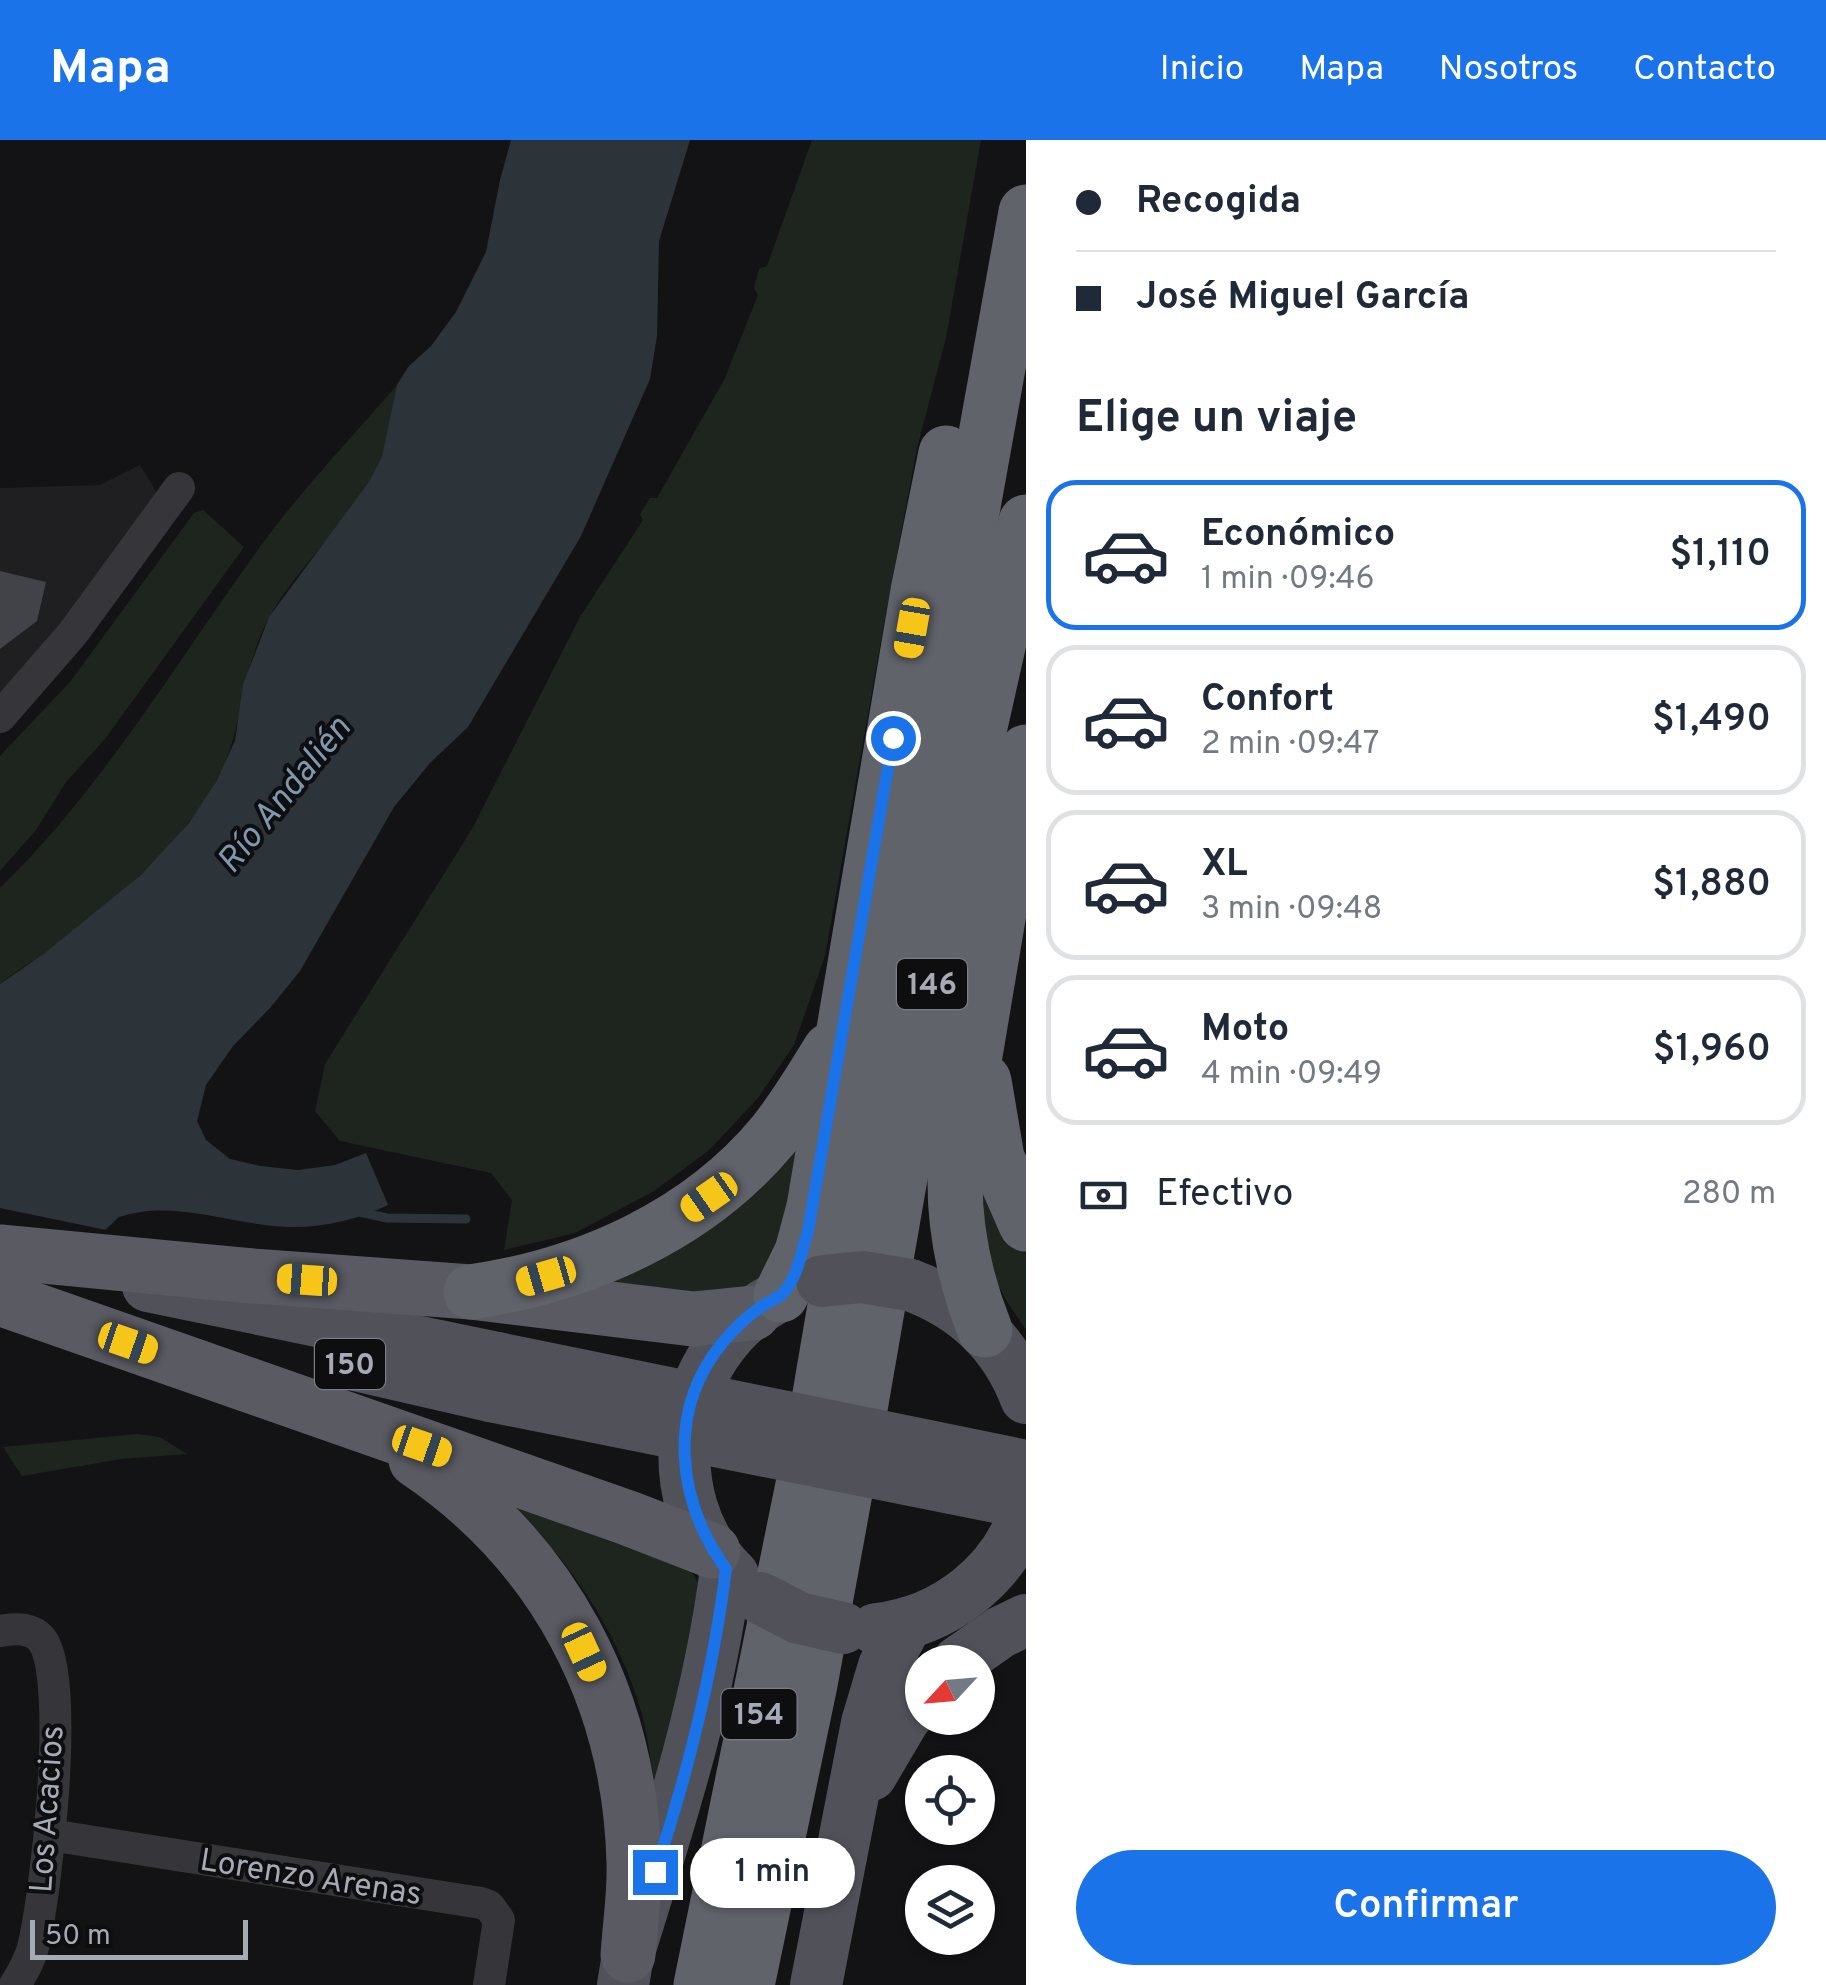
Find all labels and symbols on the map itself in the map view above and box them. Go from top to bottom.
car [892,596,932,660]
water label: Río Andalién [209,708,362,883]
route start [871,716,916,761]
road number: 146 [897,959,967,1009]
car [676,1168,742,1226]
car [513,1253,579,1299]
car [276,1263,338,1297]
car [95,1319,161,1367]
road number: 150 [315,1339,385,1389]
car [389,1422,455,1470]
car [558,1618,610,1686]
north arrow [905,1645,995,1735]
road number: 154 [722,1689,796,1739]
street label: Los Acacios [23,1724,75,1894]
callout: 1 min [690,1837,855,1907]
street label: Lorenzo Arenas [197,1842,424,1916]
route end [633,1850,678,1895]
scale bar [30,1915,248,1960]

